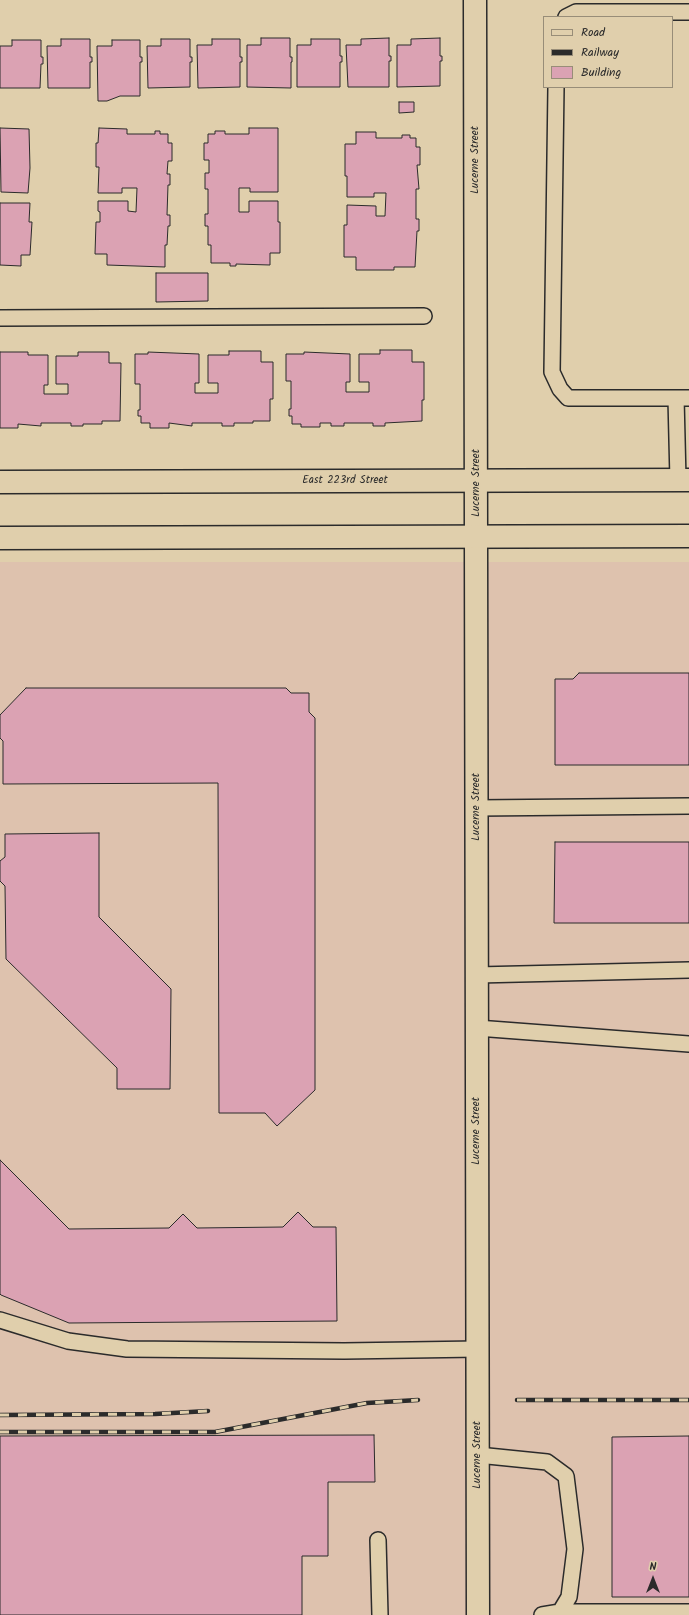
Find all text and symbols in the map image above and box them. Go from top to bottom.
legend [543,16,673,88]
text: Road [581,23,605,42]
text: Railway [581,43,619,62]
text: Building [581,63,621,82]
street label: Lucerne Street [469,126,483,194]
street label: Lucerne Street [470,449,484,517]
street label: East 223rd Street [302,474,388,488]
street label: Lucerne Street [470,773,484,841]
street label: Lucerne Street [470,1097,484,1165]
street label: Lucerne Street [471,1421,485,1489]
text: N [650,1558,656,1576]
north arrow [633,1559,673,1599]

